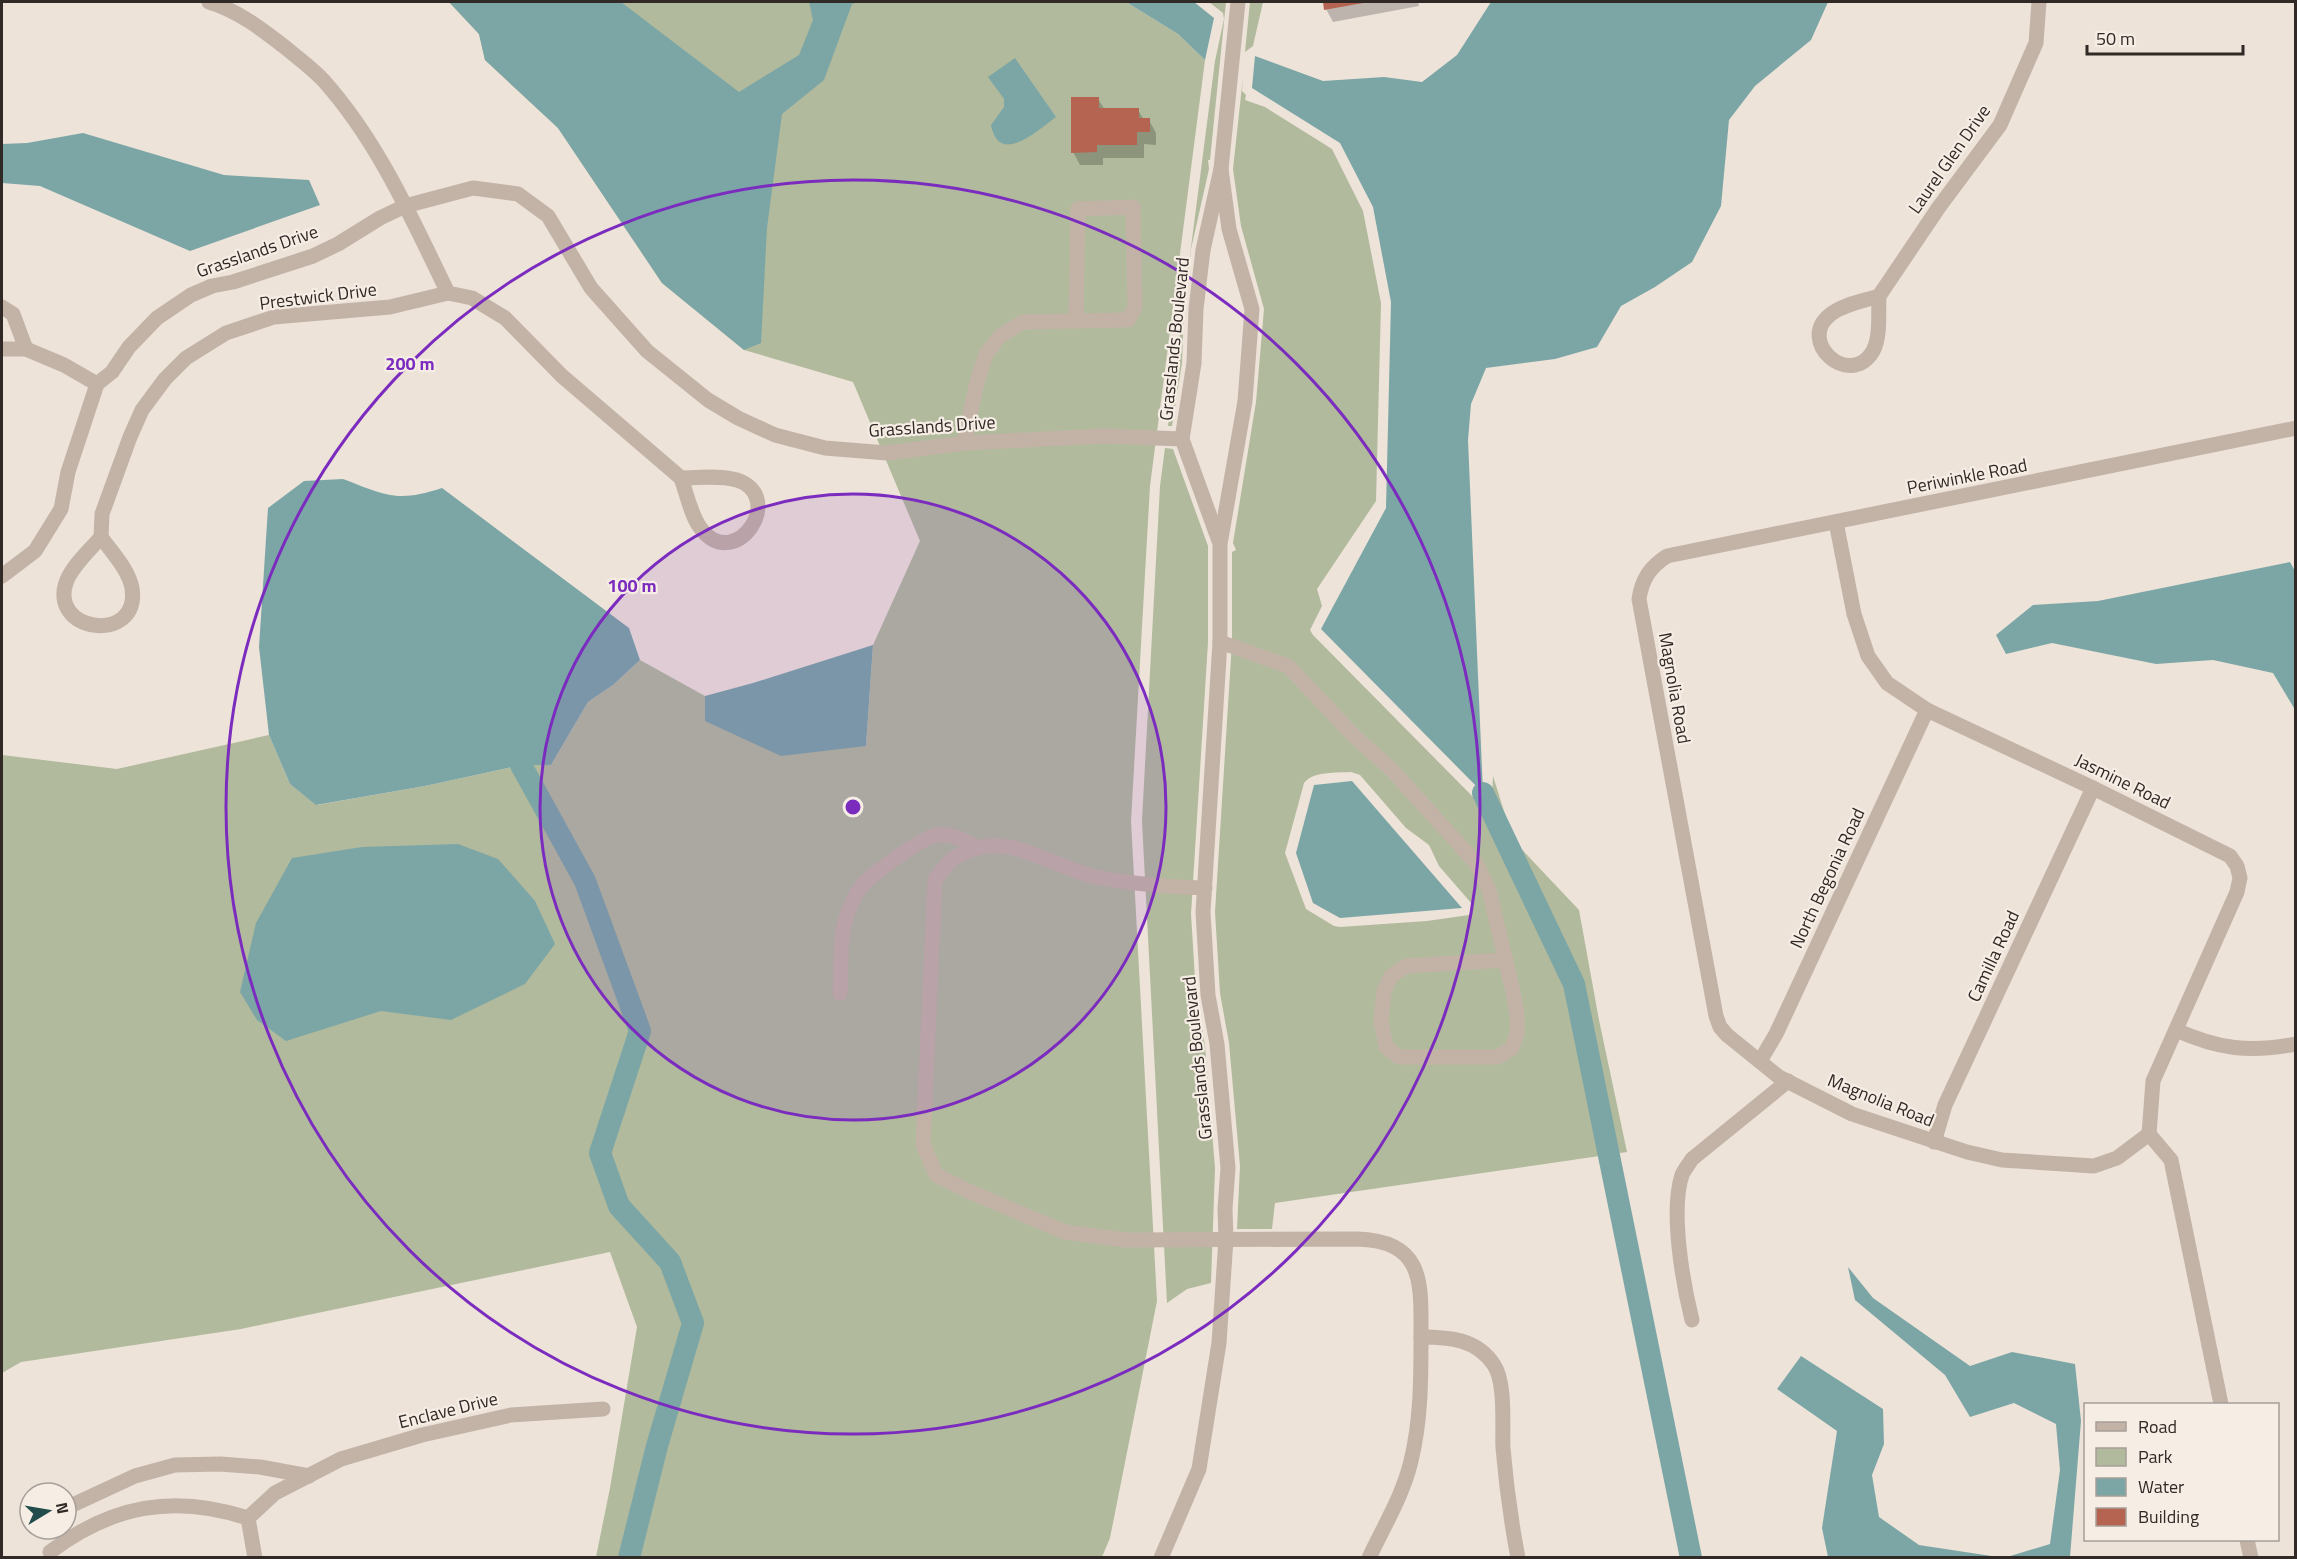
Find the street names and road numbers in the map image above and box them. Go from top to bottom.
street label: Laurel Glen Drive [1901,99,1997,219]
street label: Grasslands Drive [192,218,322,284]
street label: Grasslands Boulevard [1152,256,1196,422]
street label: Prestwick Drive [258,275,378,317]
street label: Grasslands Drive [868,408,996,444]
street label: Periwinkle Road [1905,451,2029,501]
street label: Magnolia Road [1652,630,1698,746]
street label: Jasmine Road [2071,746,2175,816]
street label: North Begonia Road [1783,803,1871,953]
street label: Camilla Road [1960,906,2026,1006]
street label: Grasslands Boulevard [1175,975,1219,1141]
street label: Magnolia Road [1824,1066,1938,1134]
street label: Enclave Drive [396,1385,500,1435]

